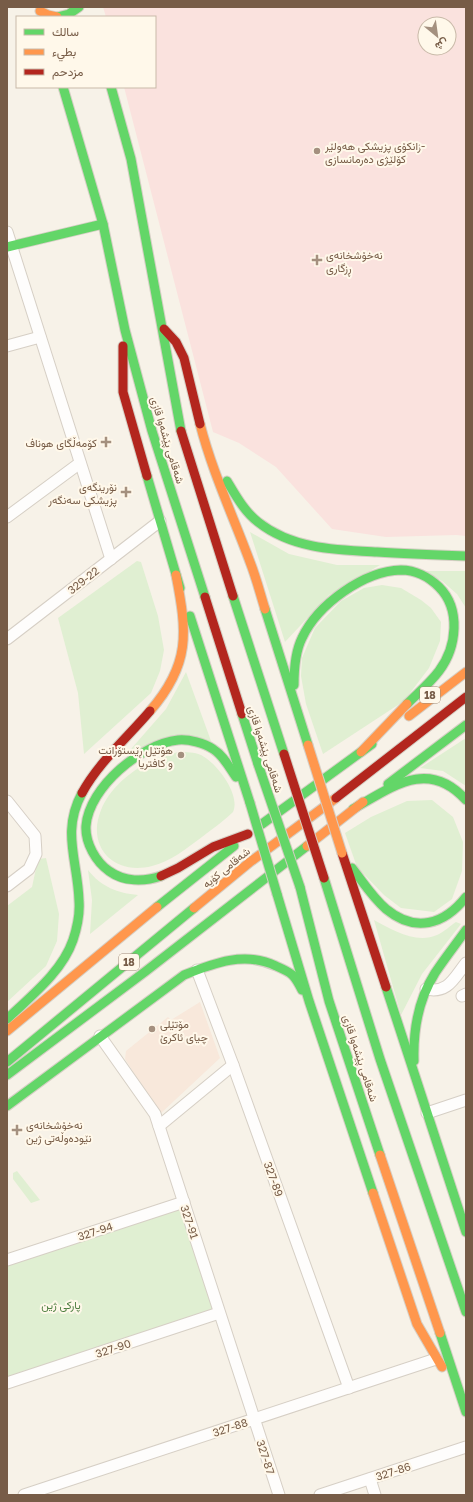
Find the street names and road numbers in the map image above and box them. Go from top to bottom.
street label: شەقامی پێشەوا قازی [147,395,188,486]
street label: 329-22 [65,564,101,596]
road number: 18 [420,687,440,703]
street label: شەقامی پێشەوا قازی [244,704,286,795]
street label: شەقامی کۆیە [200,844,253,891]
road number: 18 [119,954,139,970]
street label: شەقامی پێشەوا قازی [339,1013,381,1104]
street label: 327-89 [262,1160,286,1198]
street label: 327-91 [178,1203,202,1241]
street label: 327-94 [76,1219,114,1243]
street label: 327-90 [94,1336,132,1360]
street label: 327-88 [211,1415,250,1439]
street label: 327-87 [254,1438,278,1476]
street label: 327-86 [374,1459,413,1483]

